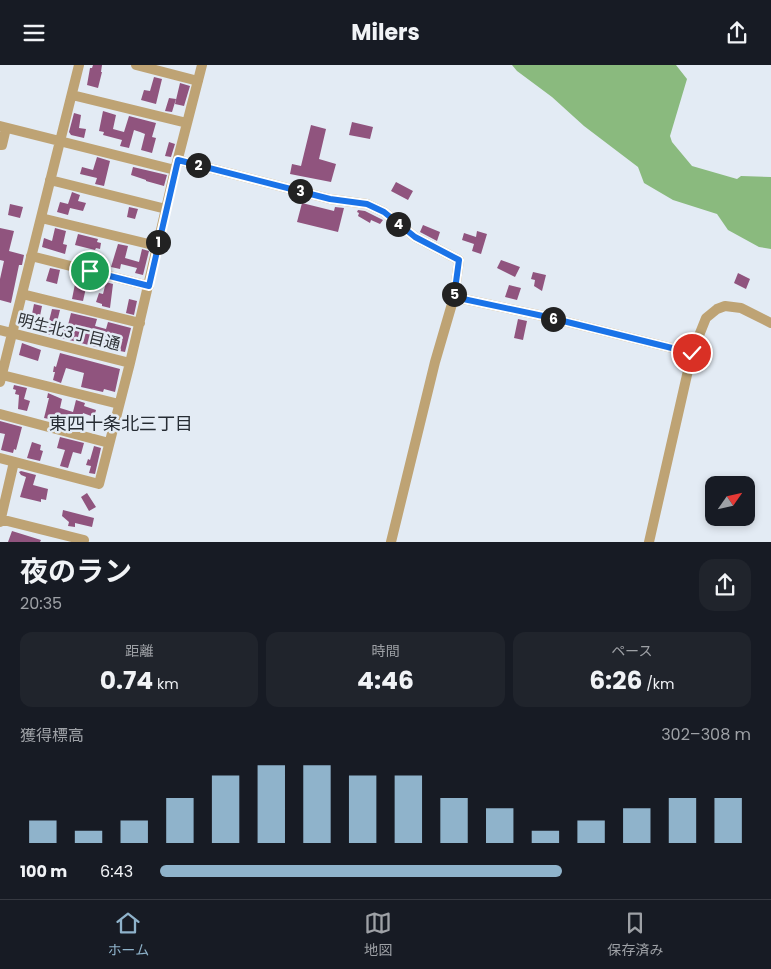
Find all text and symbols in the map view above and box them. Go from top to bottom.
text: Milers [351,17,420,48]
icon: menu [20,19,48,47]
icon: share [723,19,751,47]
pin: 2 [186,153,210,177]
text: 2 [195,155,203,175]
pin: 3 [288,179,312,203]
text: 3 [296,181,305,201]
pin: 4 [386,211,410,237]
text: 4 [394,214,403,234]
pin: 1 [146,229,170,255]
text: 1 [156,232,161,252]
pin [69,250,111,292]
icon: arrive [76,257,104,285]
pin: 5 [442,281,466,307]
text: 5 [450,284,459,304]
pin: 6 [540,307,566,331]
street label: 明生北3丁目通 [15,308,123,356]
text: 6 [549,309,558,329]
pin [671,332,713,374]
icon: check [678,339,706,367]
district label: 東四十条北三丁目 [49,411,193,436]
north arrow [705,476,755,526]
map controls [705,476,755,526]
text: 夜のラン [20,552,132,591]
button: share [699,559,751,611]
text: 20:35 [20,592,62,615]
text: 距離 [125,641,153,661]
text: 時間 [371,641,399,661]
text: ペース [611,641,652,661]
text: 0.74 [100,663,153,698]
text: 4:46 [357,663,414,698]
text: 6:26 [589,663,642,698]
text: km [153,674,179,694]
text: /km [642,674,674,694]
text: 302–308 m [661,723,751,746]
text: 獲得標高 [20,724,84,747]
text: 100 m [20,860,67,883]
text: 6:43 [100,860,133,883]
tab: ホーム [108,909,149,961]
tab: 地図 [364,909,392,961]
tab: 保存済み [607,909,663,961]

